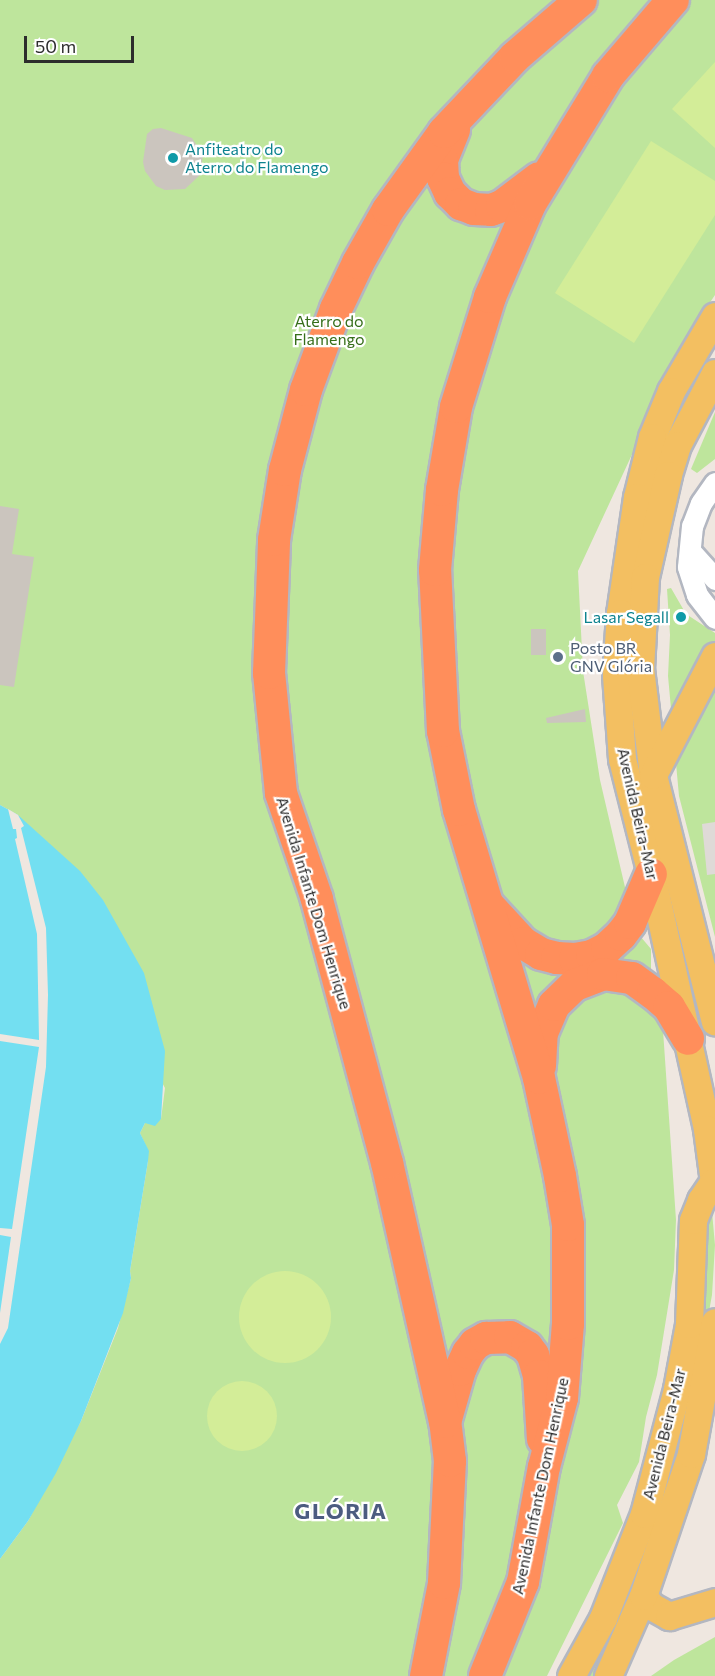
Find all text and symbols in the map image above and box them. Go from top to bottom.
scale bar [27,24,136,62]
text: 50 m [35,35,76,57]
place label: Anfiteatro do Aterro do Flamengo [185,139,329,177]
marker: Anfiteatro do Aterro do Flamengo [166,151,180,165]
park label: Aterro do Flamengo [293,311,365,349]
place label: Lasar Segall [583,607,669,627]
marker: Lasar Segall [674,610,688,624]
place label: Posto BR GNV Glória [570,638,652,676]
marker: Posto BR GNV Glória [551,650,565,664]
street label: Avenida Beira-Mar [613,746,663,882]
street label: Avenida Infante Dom Henrique [272,794,356,1012]
street label: Avenida Beira-Mar [638,1366,690,1502]
street label: Avenida Infante Dom Henrique [508,1376,572,1596]
district label: GLÓRIA [294,1498,388,1524]

